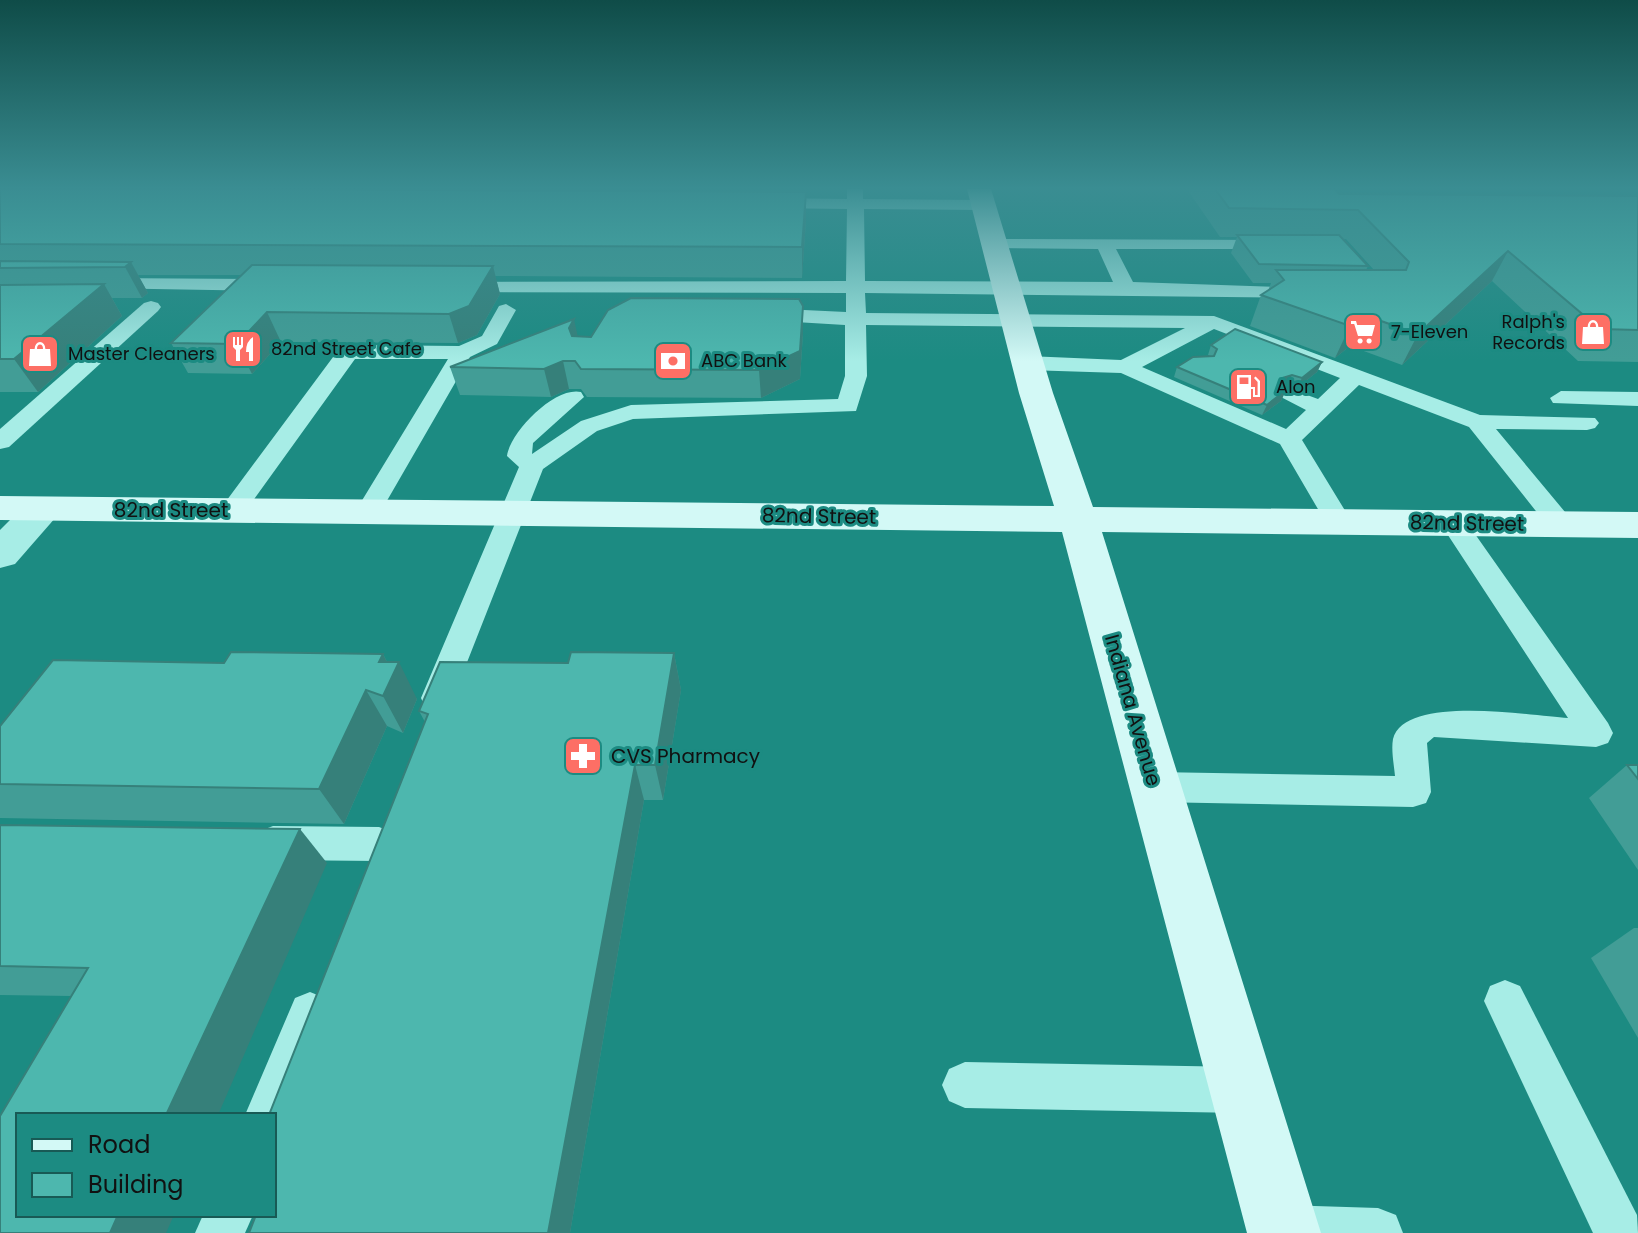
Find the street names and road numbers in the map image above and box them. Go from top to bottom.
street label: 82nd Street [114,496,228,524]
street label: 82nd Street [762,501,876,531]
street label: 82nd Street [1410,508,1524,538]
street label: Indiana Avenue [1098,631,1168,789]

